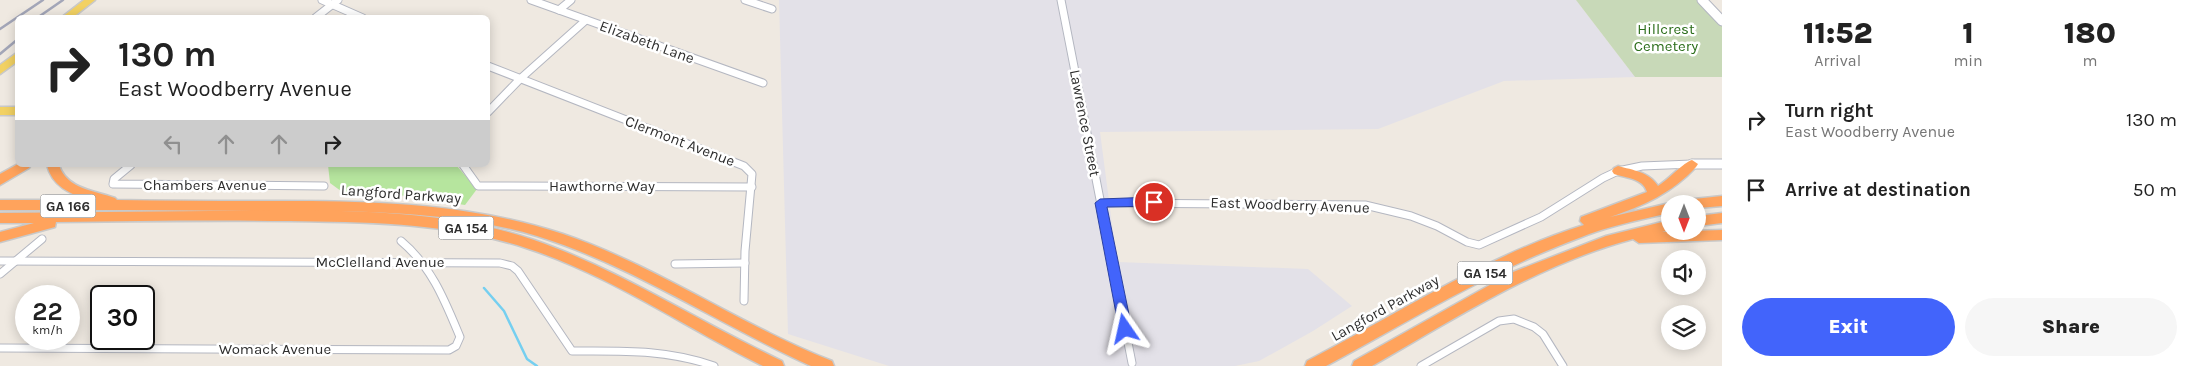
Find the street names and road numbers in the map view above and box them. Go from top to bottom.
street label: Elizabeth Lane [597,17,697,67]
street label: Lawrence Street [1066,68,1104,178]
street label: Clermont Avenue [622,112,738,170]
street label: Chambers Avenue [143,176,267,194]
street label: Hawthorne Way [549,177,655,195]
street label: Langford Parkway [340,181,462,207]
street label: East Woodberry Avenue [1210,193,1370,217]
road number: GA 166 [40,195,96,218]
road number: GA 154 [438,217,494,240]
street label: McClelland Avenue [315,253,445,271]
road number: GA 154 [1458,262,1512,284]
street label: Langford Parkway [1328,271,1442,345]
street label: Womack Avenue [219,340,331,358]

